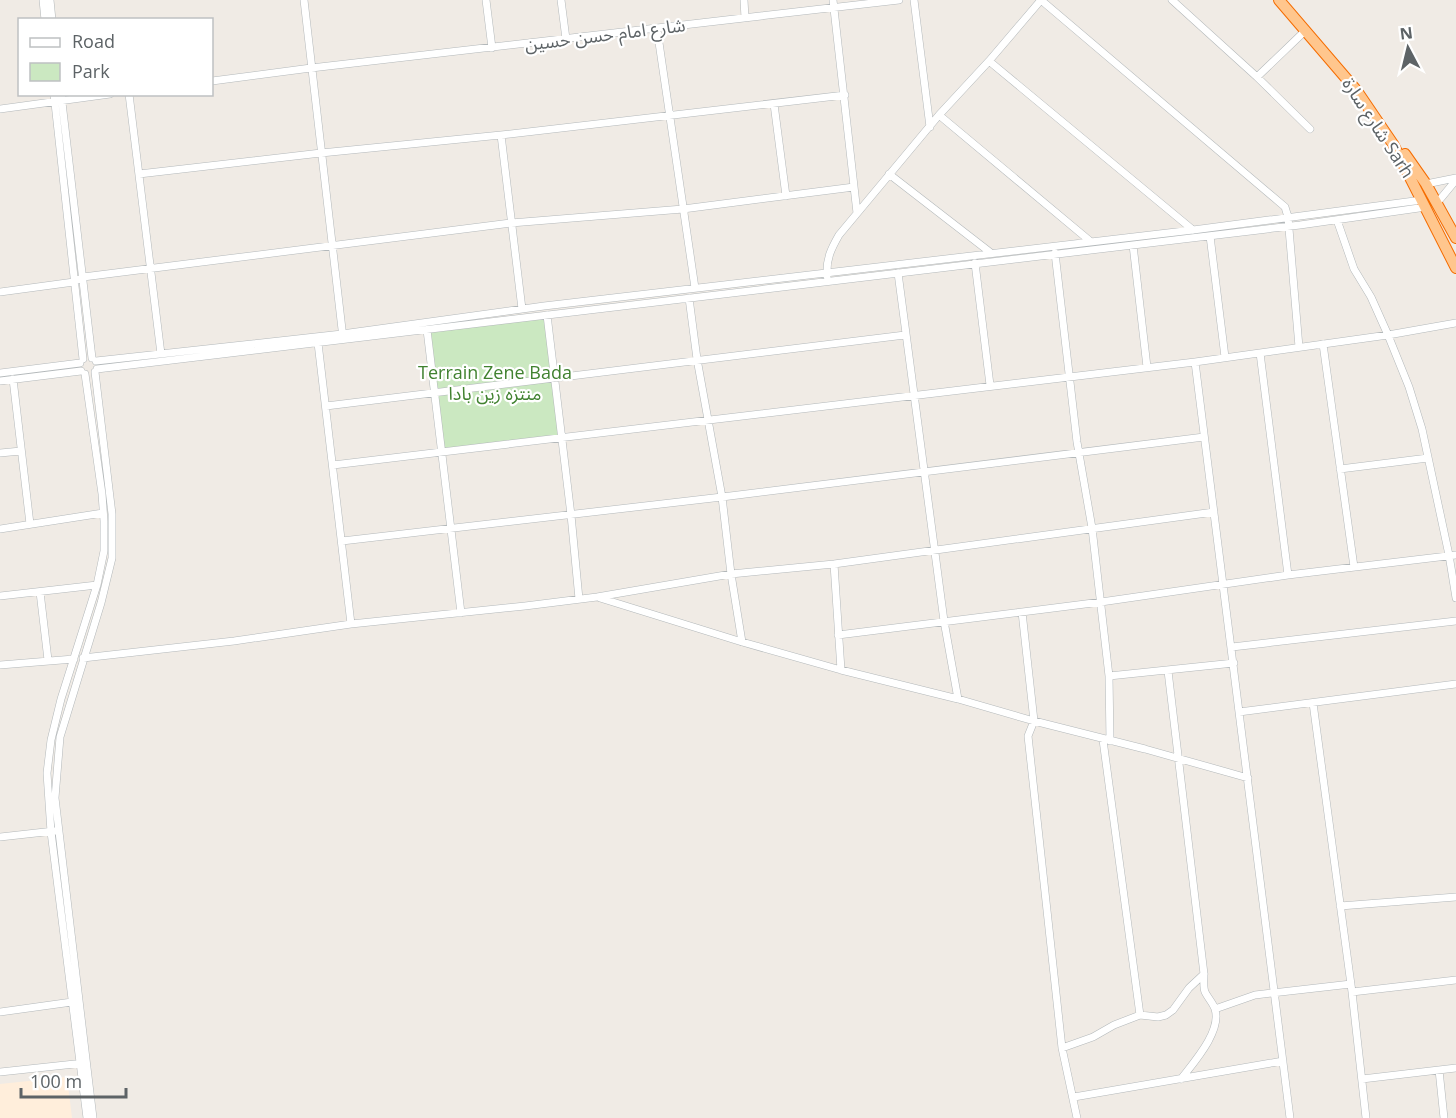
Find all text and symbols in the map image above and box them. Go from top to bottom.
street label: شارع امام حسن حسين [523,12,687,59]
legend [18,18,213,96]
north arrow [1378,18,1438,78]
text: N [1398,21,1414,45]
text: Road [72,29,115,53]
text: Park [72,59,110,83]
street label: شارع سارة Sarh [1335,73,1420,184]
park label: Terrain Zene Bada منتزه زين بادا [418,360,572,405]
scale bar [21,1061,126,1099]
text: 100 m [30,1069,82,1093]

